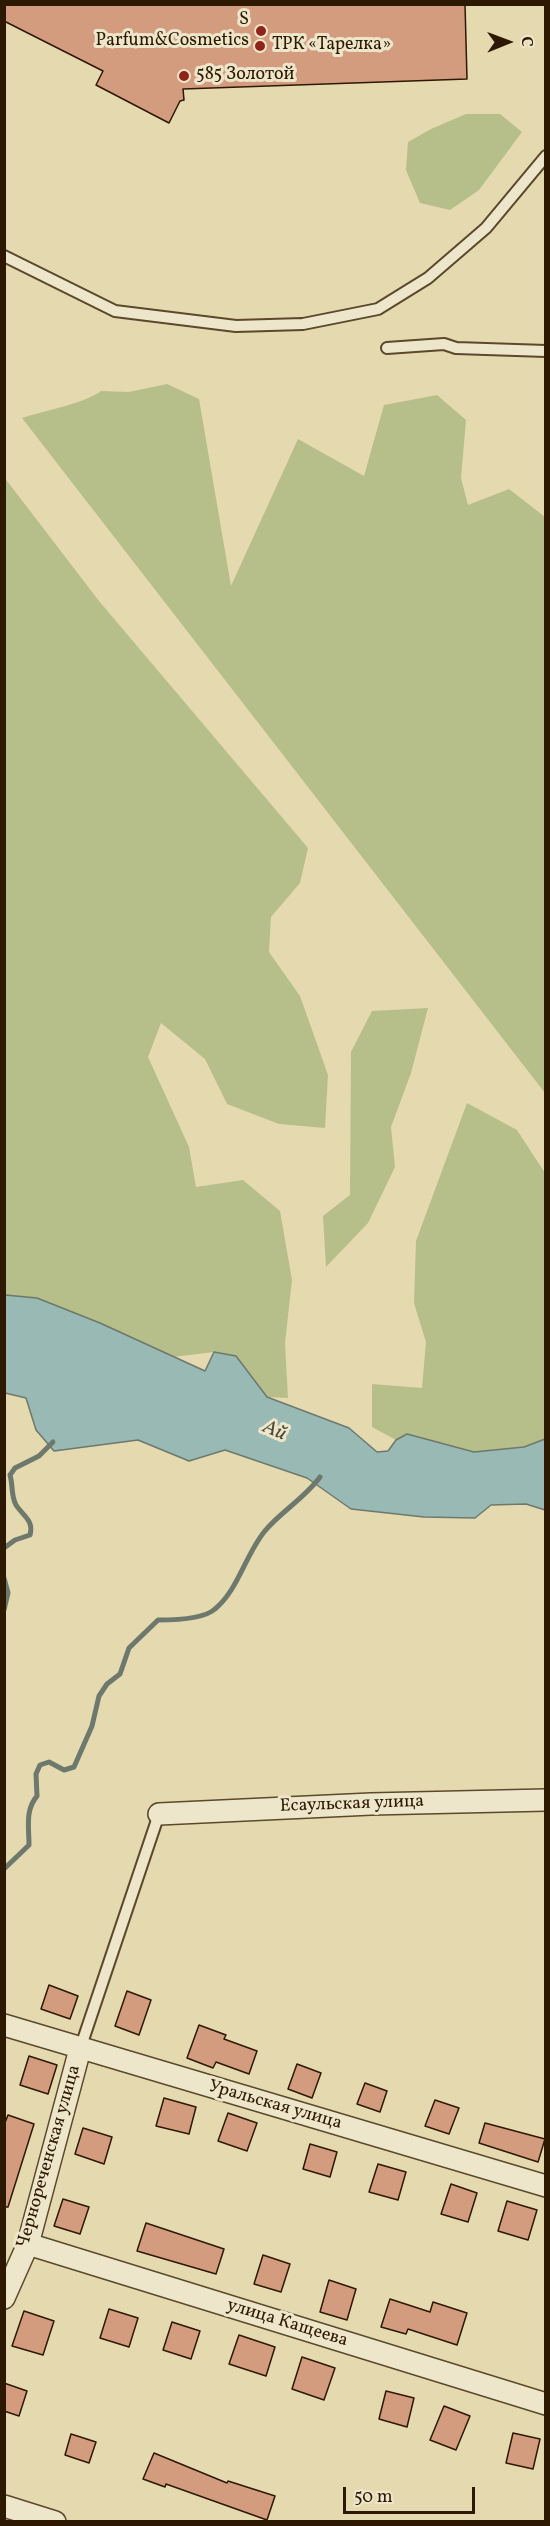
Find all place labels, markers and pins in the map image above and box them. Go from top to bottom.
place label: S Parfum&Cosmetics [95,10,249,52]
marker: S Parfum&Cosmetics [254,24,268,38]
place label: ТРК «Тарелка» [272,35,391,57]
marker: ТРК «Тарелка» [253,39,267,53]
place label: 585 Золотой [196,65,295,87]
marker: 585 Золотой [177,69,191,83]

